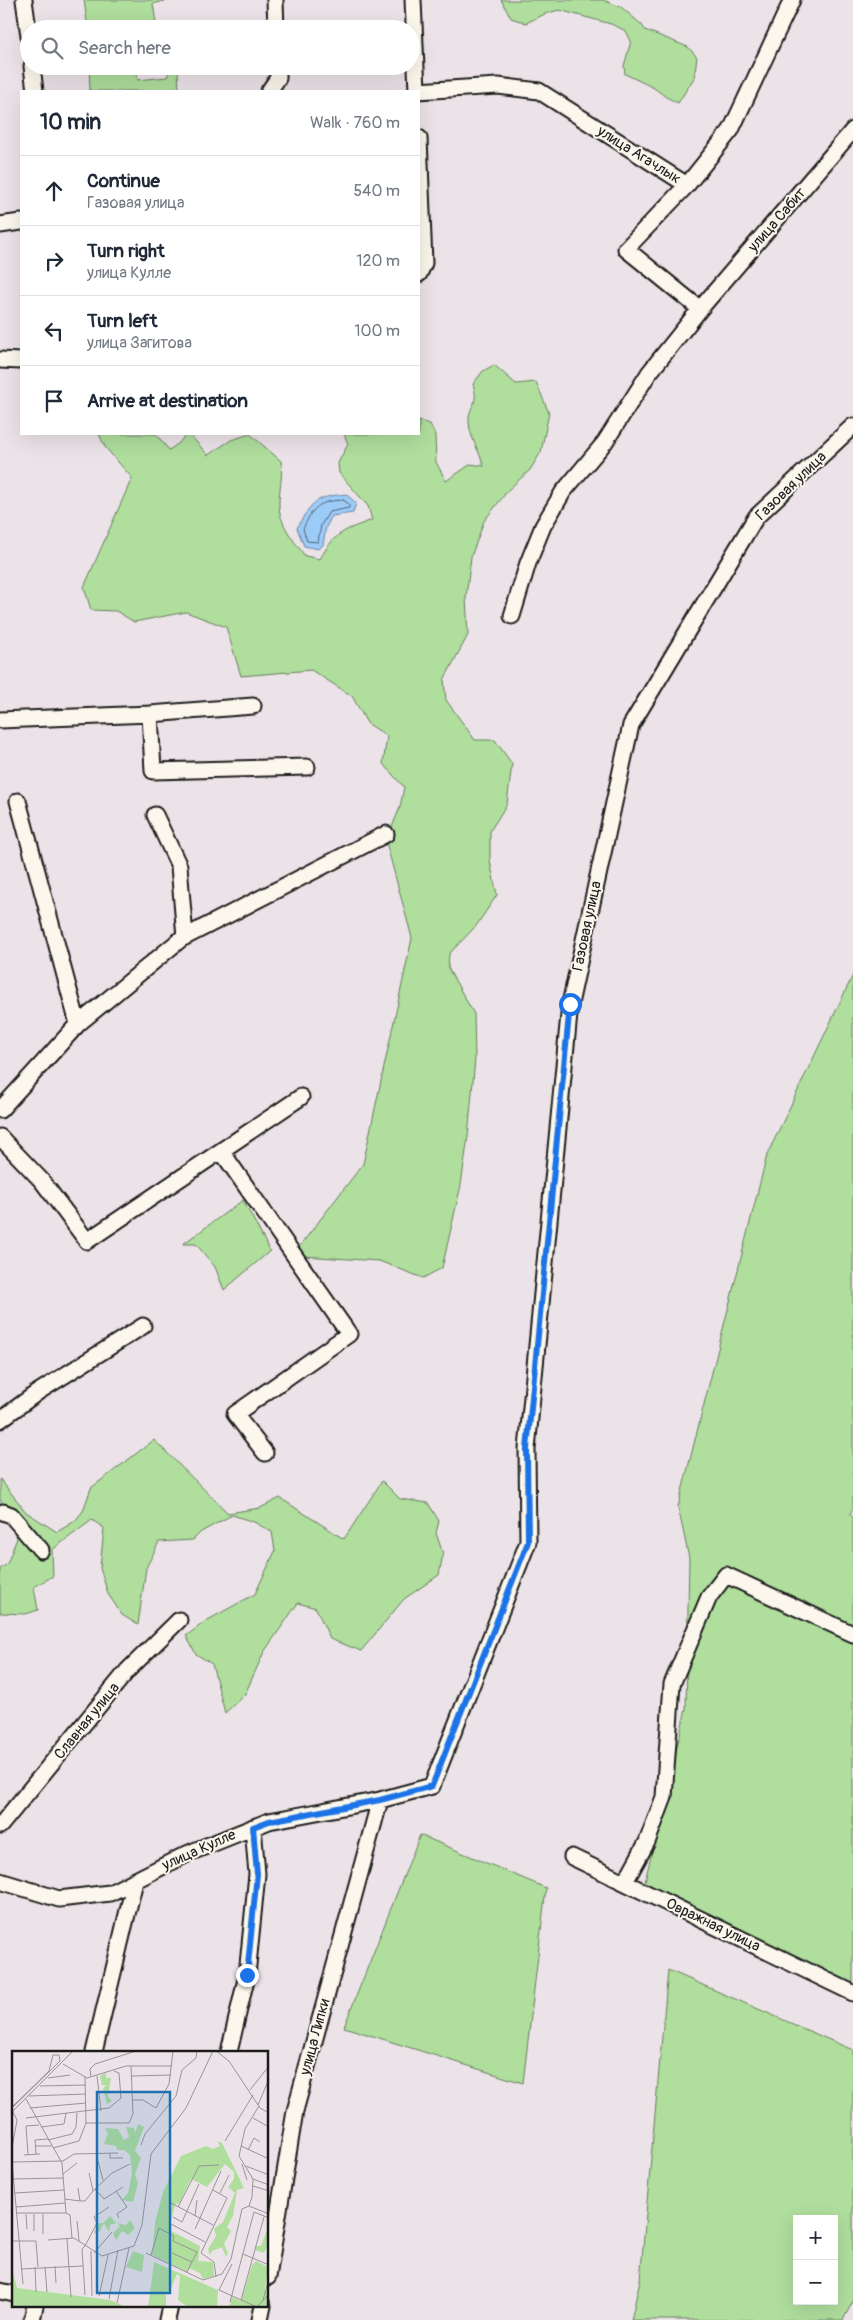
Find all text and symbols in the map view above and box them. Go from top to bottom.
search box [20,20,420,75]
icon: search [38,34,66,62]
text: Search here [78,36,171,60]
text: 10 min [40,109,101,136]
text: Walk · 760 m [310,113,400,133]
street label: улица Агачлык [593,121,685,188]
text: Continue [87,169,160,193]
icon: ahead [40,177,68,205]
text: 540 m [353,181,400,201]
street label: улица Сабит [743,184,810,257]
text: Газовая улица [87,193,185,213]
text: Turn right [87,239,165,263]
icon: right [40,247,68,275]
text: 120 m [356,251,400,271]
text: улица Кулле [87,263,171,283]
text: Turn left [87,309,157,333]
icon: left [40,317,68,345]
text: 100 m [354,321,400,341]
text: улица Загитова [87,333,192,353]
icon: arrive [40,387,68,415]
text: Arrive at destination [87,389,248,413]
street label: Газовая улица [752,447,831,525]
street label: Газовая улица [568,879,606,973]
route start [559,993,582,1016]
street label: Славная улица [50,1679,124,1763]
street label: улица Кулле [158,1825,239,1875]
street label: Овражная улица [663,1894,763,1956]
route end [236,1964,259,1987]
street label: улица Липки [295,1996,334,2078]
inset map [12,2051,269,2308]
map controls [793,2215,838,2305]
button: + [793,2215,838,2260]
button: − [793,2260,838,2305]

